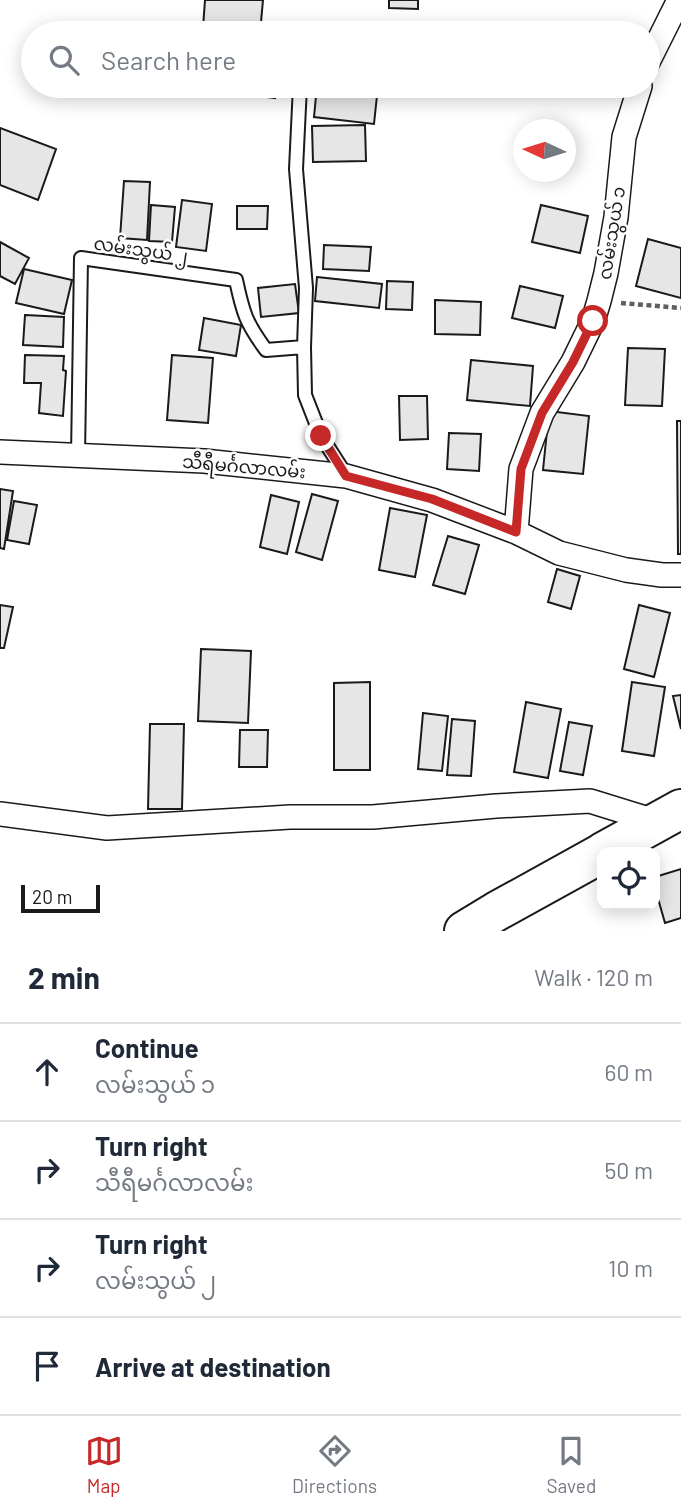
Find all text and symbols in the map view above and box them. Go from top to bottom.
search box [21,21,660,98]
icon: search [45,41,83,79]
text: Search here [101,44,236,75]
north arrow [513,119,576,182]
street label: လမ်းသွယ် ၁ [592,185,634,282]
street label: လမ်းသွယ် ၂ [92,231,190,271]
route start [577,305,608,336]
route end [305,420,336,451]
street label: သီရီမင်္ဂလာလမ်း [181,448,307,487]
map controls [597,847,660,910]
button: locate [597,847,660,910]
scale bar [21,882,100,914]
text: 20 m [32,885,72,908]
text: 2 min [28,959,100,995]
text: Walk · 120 m [534,963,653,991]
text: Continue [95,1032,199,1063]
icon: ahead [28,1053,66,1091]
text: 60 m [605,1058,653,1086]
text: လမ်းသွယ် ၁ [95,1070,215,1098]
text: Turn right [95,1130,208,1161]
icon: right [28,1151,66,1189]
text: 50 m [605,1156,653,1184]
text: သီရီမင်္ဂလာလမ်း [95,1168,253,1196]
text: Turn right [95,1228,208,1259]
icon: right [28,1249,66,1287]
text: 10 m [608,1254,653,1282]
text: လမ်းသွယ် ၂ [95,1266,216,1294]
icon: arrive [28,1347,66,1385]
text: Arrive at destination [95,1351,331,1382]
tab: Map [85,1432,123,1497]
tab: Directions [292,1432,377,1497]
tab: Saved [546,1432,596,1497]

